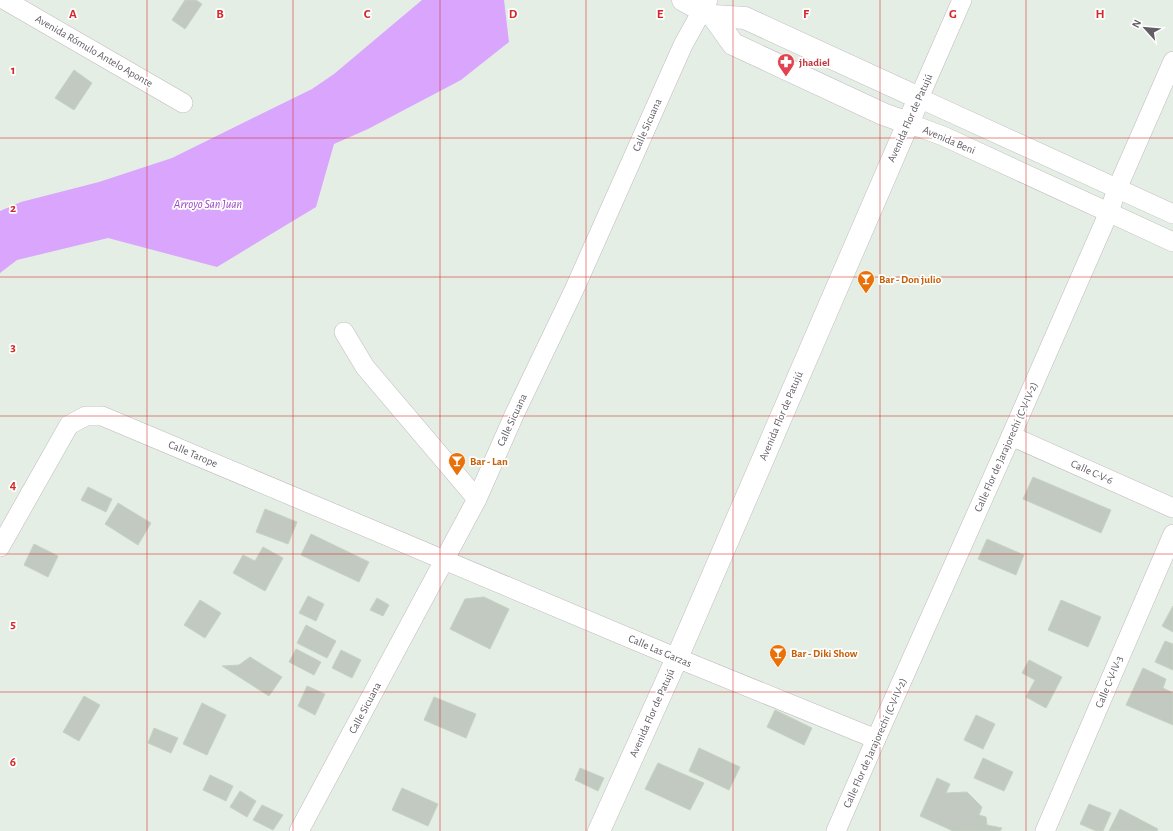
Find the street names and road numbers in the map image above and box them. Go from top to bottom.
street label: Avenida Rómulo Antelo Aponte [33,12,155,90]
street label: Avenida Flor de Patujú [886,72,935,164]
street label: Calle Sicuana [630,97,664,153]
street label: Avenida Beni [921,124,977,156]
street label: Avenida Flor de Patujú [757,370,805,462]
street label: Calle Flor de Jarajorechi (C-V-IV-2) [972,380,1040,514]
street label: Calle Sicuana [495,392,529,448]
street label: Calle Tarope [167,439,219,469]
street label: Calle C-V-6 [1069,458,1115,486]
street label: Calle Las Garzas [627,633,693,669]
street label: Calle C-V-IV-3 [1093,654,1125,710]
street label: Avenida Flor de Patujú [628,667,677,759]
street label: Calle Flor de Jarajorechi (C-V-IV-2) [841,676,909,810]
street label: Calle Sicuana [347,680,383,736]

